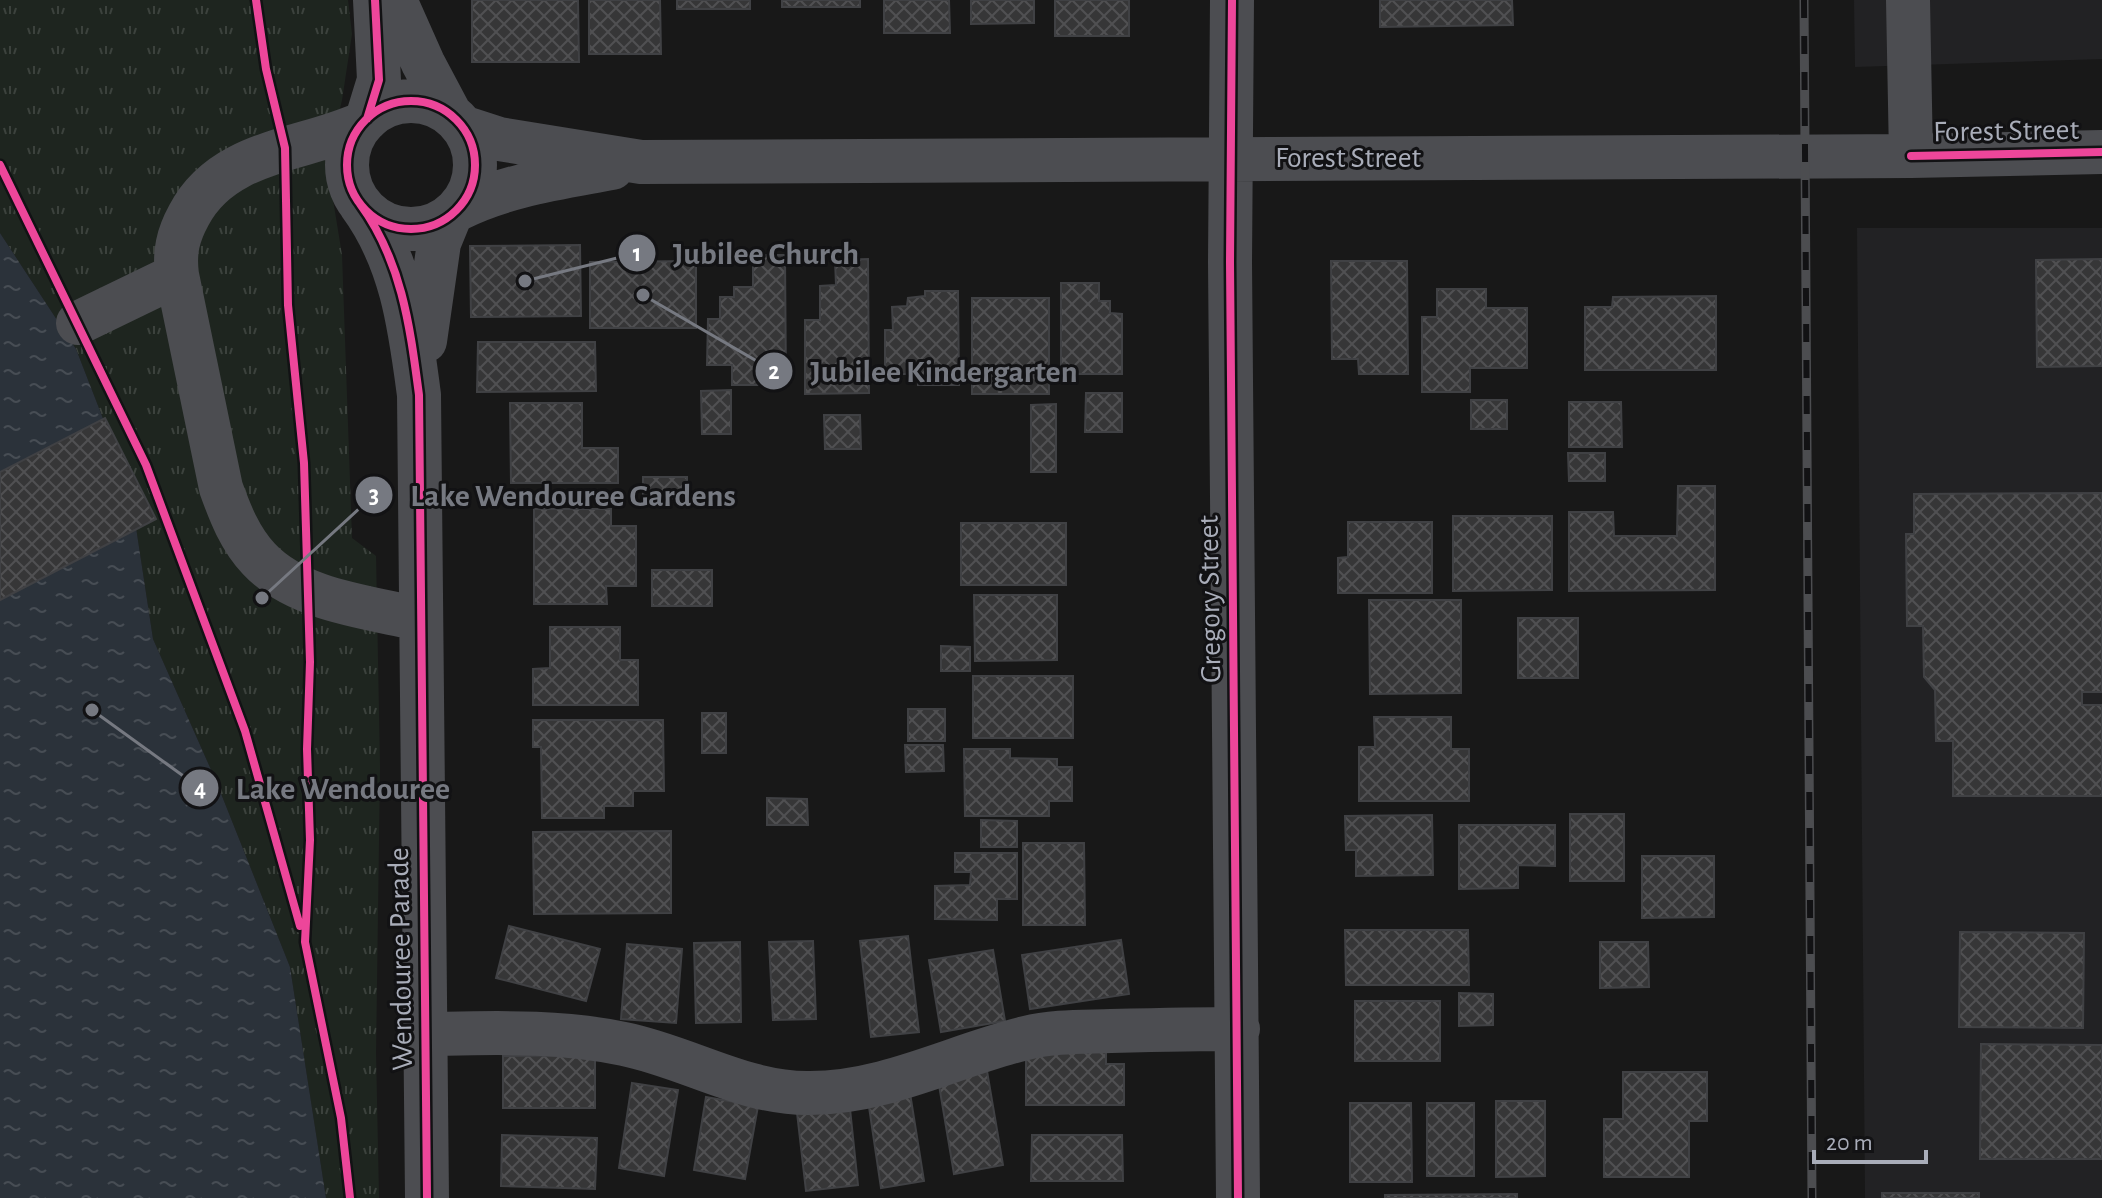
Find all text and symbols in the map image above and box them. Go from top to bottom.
street label: Forest Street [1933,115,2080,147]
street label: Forest Street [1275,143,1421,173]
callout: Jubilee Church [617,225,875,281]
text: Jubilee Church [673,238,859,270]
text: 1 [633,242,641,266]
callout: Jubilee Kindergarten [754,343,1093,399]
text: Jubilee Kindergarten [810,356,1078,388]
text: 2 [768,360,780,384]
callout: Lake Wendouree Gardens [354,467,752,523]
text: Lake Wendouree Gardens [410,480,736,512]
text: 3 [369,484,379,508]
street label: Gregory Street [1194,514,1226,683]
callout: Lake Wendouree [180,760,466,816]
text: Lake Wendouree [236,773,450,805]
text: 4 [194,777,206,801]
street label: Wendouree Parade [384,847,418,1071]
scale bar [1814,1114,1926,1164]
text: 20 m [1826,1131,1873,1155]

